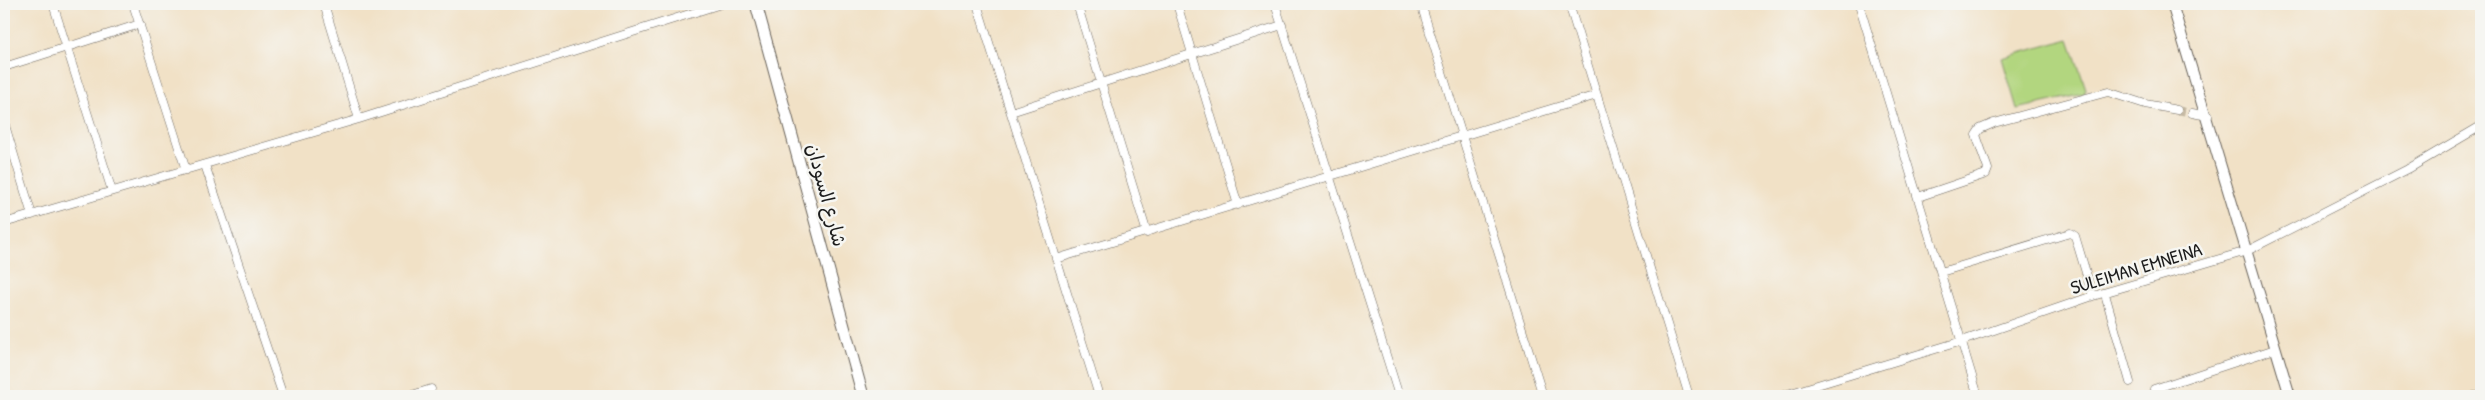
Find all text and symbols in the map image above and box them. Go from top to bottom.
street label: شارع السودان [800,141,853,250]
street label: SULEIMAN EMNEINA [2067,236,2205,300]

